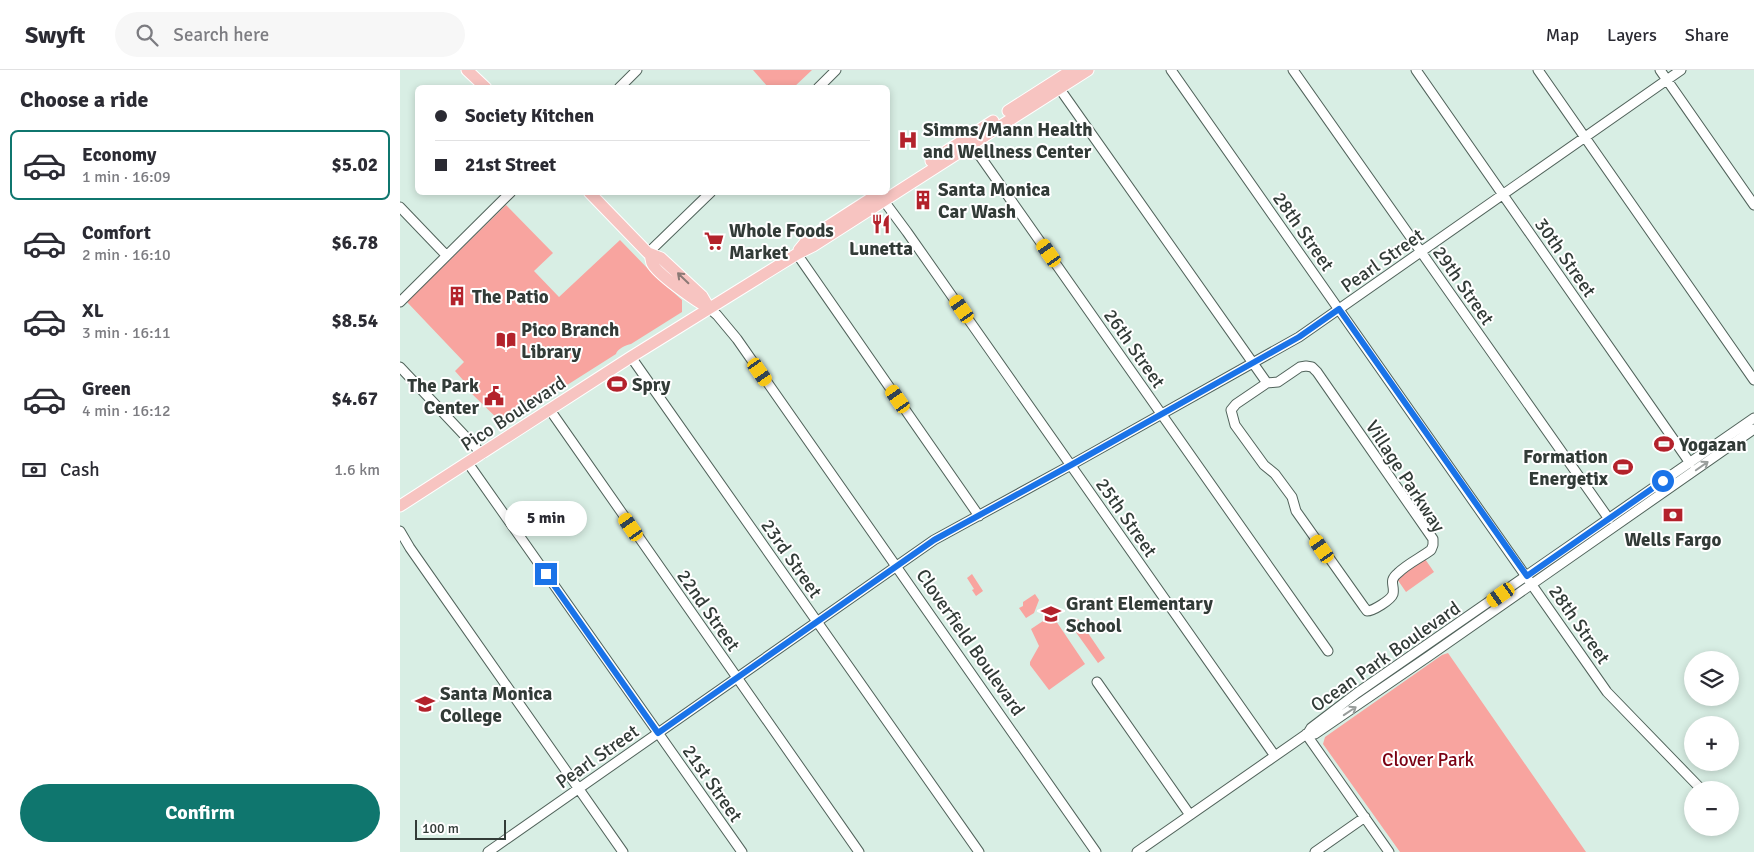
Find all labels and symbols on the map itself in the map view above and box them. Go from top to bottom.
place label: Simms/Mann Health and Wellness Center [923,118,1093,164]
hospital icon: Simms/Mann Health and Wellness Center [897,129,919,151]
place label: Santa Monica Car Wash [938,178,1051,224]
street label: 28th Street [1267,187,1339,276]
building icon: Santa Monica Car Wash [912,189,934,211]
restaurant icon: Lunetta [870,213,892,235]
street label: 30th Street [1529,213,1601,302]
place label: Whole Foods Market [729,219,834,265]
street label: Pearl Street [1337,223,1429,298]
supermarket icon: Whole Foods Market [703,230,725,252]
car [1034,236,1063,270]
place label: Lunetta [849,237,913,261]
street label: 29th Street [1427,241,1499,330]
one-way arrow [677,272,689,284]
building icon: The Patio [446,285,468,307]
place label: The Patio [472,285,549,309]
car [947,292,976,326]
street label: 26th Street [1098,304,1170,393]
place label: Pico Branch Library [521,318,619,364]
library icon: Pico Branch Library [495,329,517,351]
car [745,355,774,389]
street label: Pico Boulevard [457,371,571,457]
sports icon: Spry [606,373,628,395]
place label: Spry [632,373,671,397]
place label: The Park Center [407,374,479,420]
car [883,382,912,416]
public building icon: The Park Center [483,385,505,407]
street label: Village Parkway [1360,416,1450,537]
sports icon: Yogazan [1653,433,1675,455]
place label: Yogazan [1678,433,1747,457]
place label: Formation Energetix [1523,445,1609,491]
sports icon: Formation Energetix [1612,456,1634,478]
one-way arrow [1695,461,1709,471]
route start [1652,470,1674,492]
street label: 25th Street [1090,473,1162,562]
callout: 5 min [505,502,587,536]
bank icon: Wells Fargo [1662,504,1684,526]
car [616,510,645,544]
street label: 23rd Street [755,514,827,603]
place label: Wells Fargo [1625,528,1721,552]
car [1307,532,1336,566]
route end [535,563,557,585]
street label: Cloverfield Boulevard [910,564,1030,721]
street label: 22nd Street [671,565,745,657]
car [1484,580,1517,610]
street label: 28th Street [1543,580,1615,669]
place label: Grant Elementary School [1066,592,1214,638]
street label: Ocean Park Boulevard [1306,596,1465,718]
school or university icon: Grant Elementary School [1040,603,1062,625]
place label: Santa Monica College [440,682,553,728]
school or university icon: Santa Monica College [414,693,436,715]
one-way arrow [1343,705,1357,716]
street label: Pearl Street [552,719,644,794]
street label: 21st Street [677,740,748,827]
park label: Clover Park [1382,748,1475,772]
scale bar [415,817,506,840]

